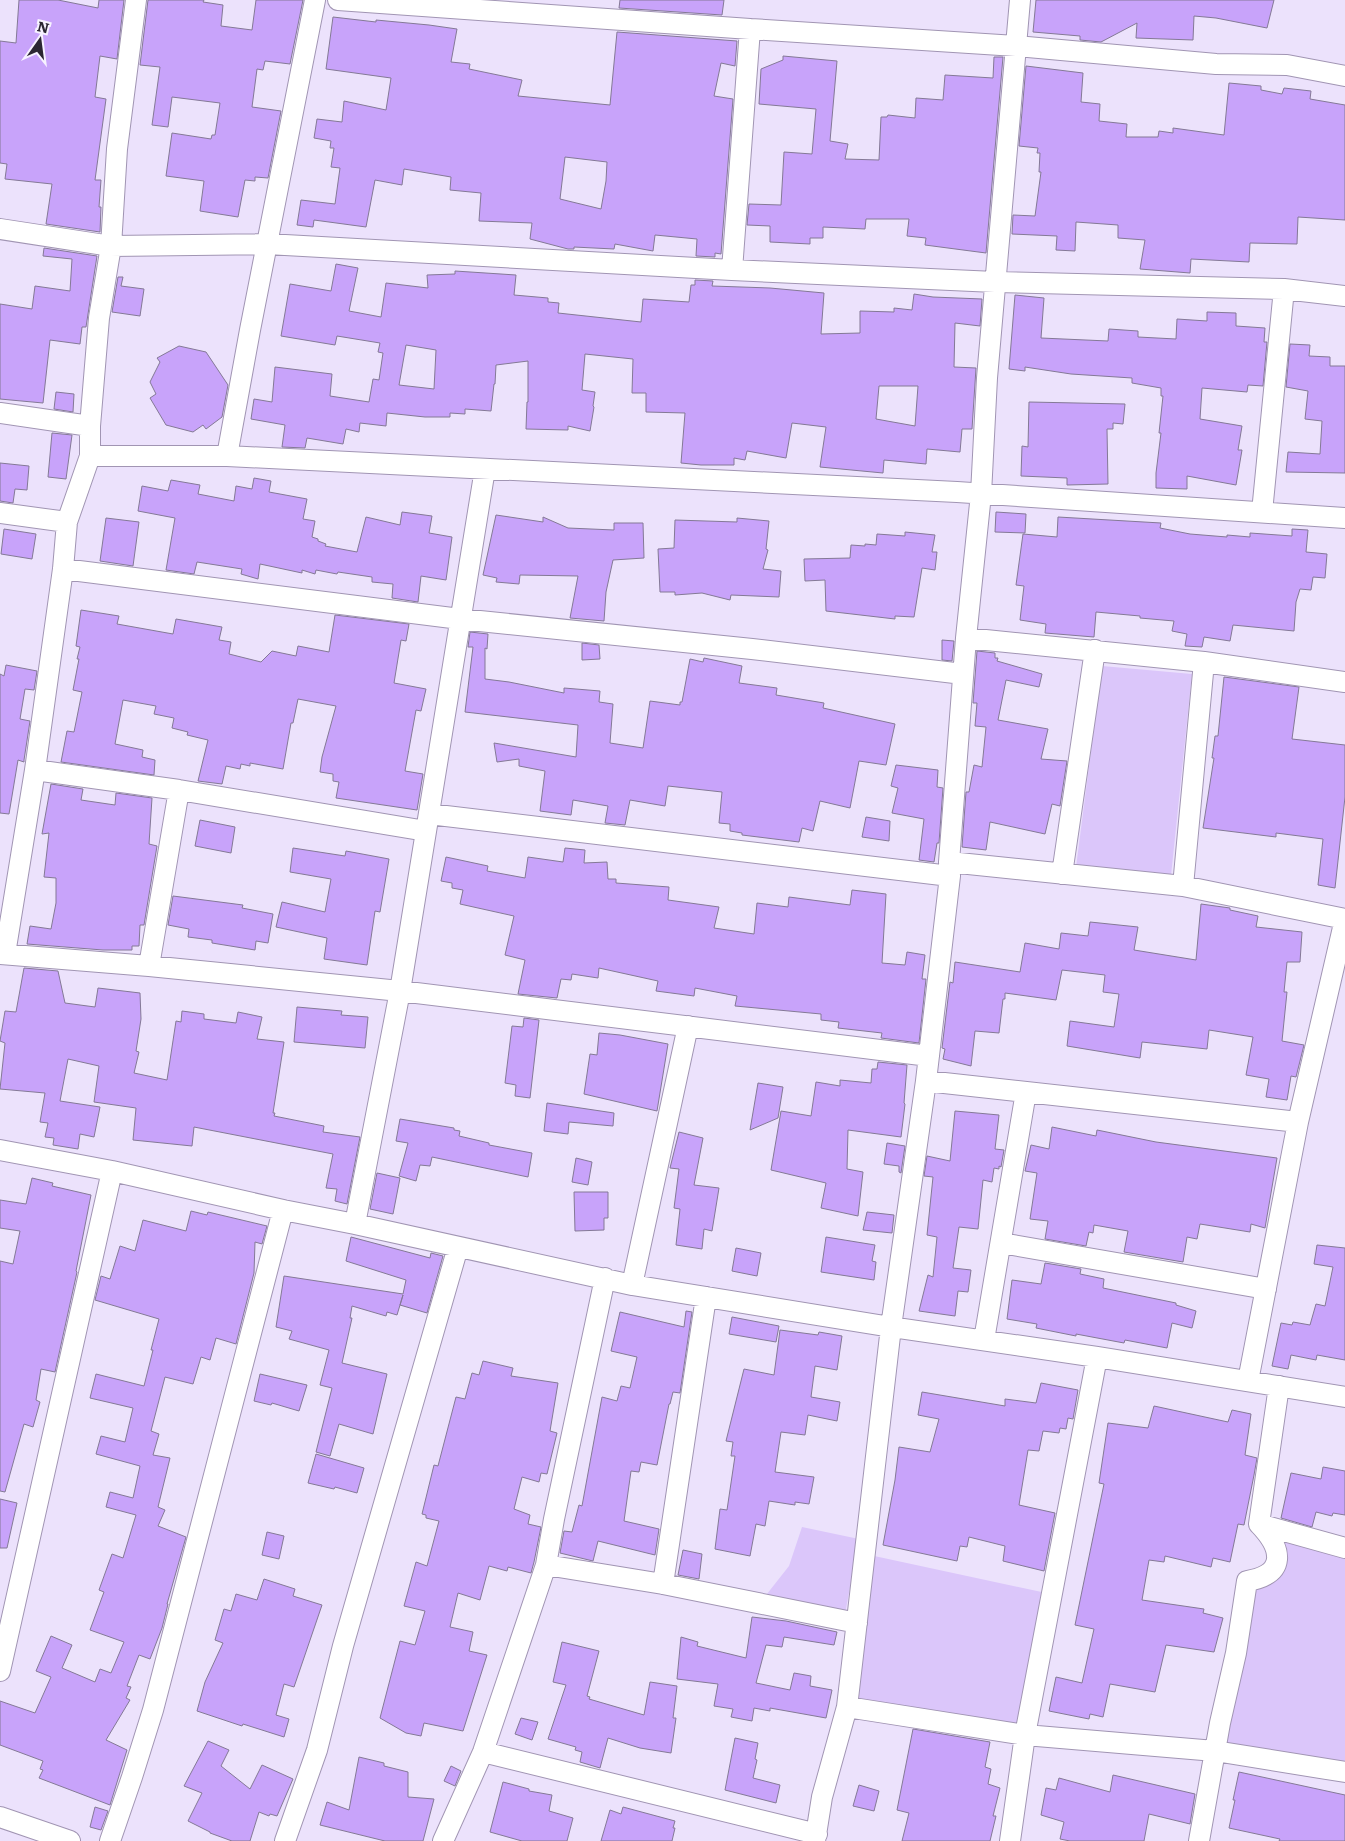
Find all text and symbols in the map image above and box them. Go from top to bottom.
north arrow [15,15,65,65]
text: N [35,15,52,38]

